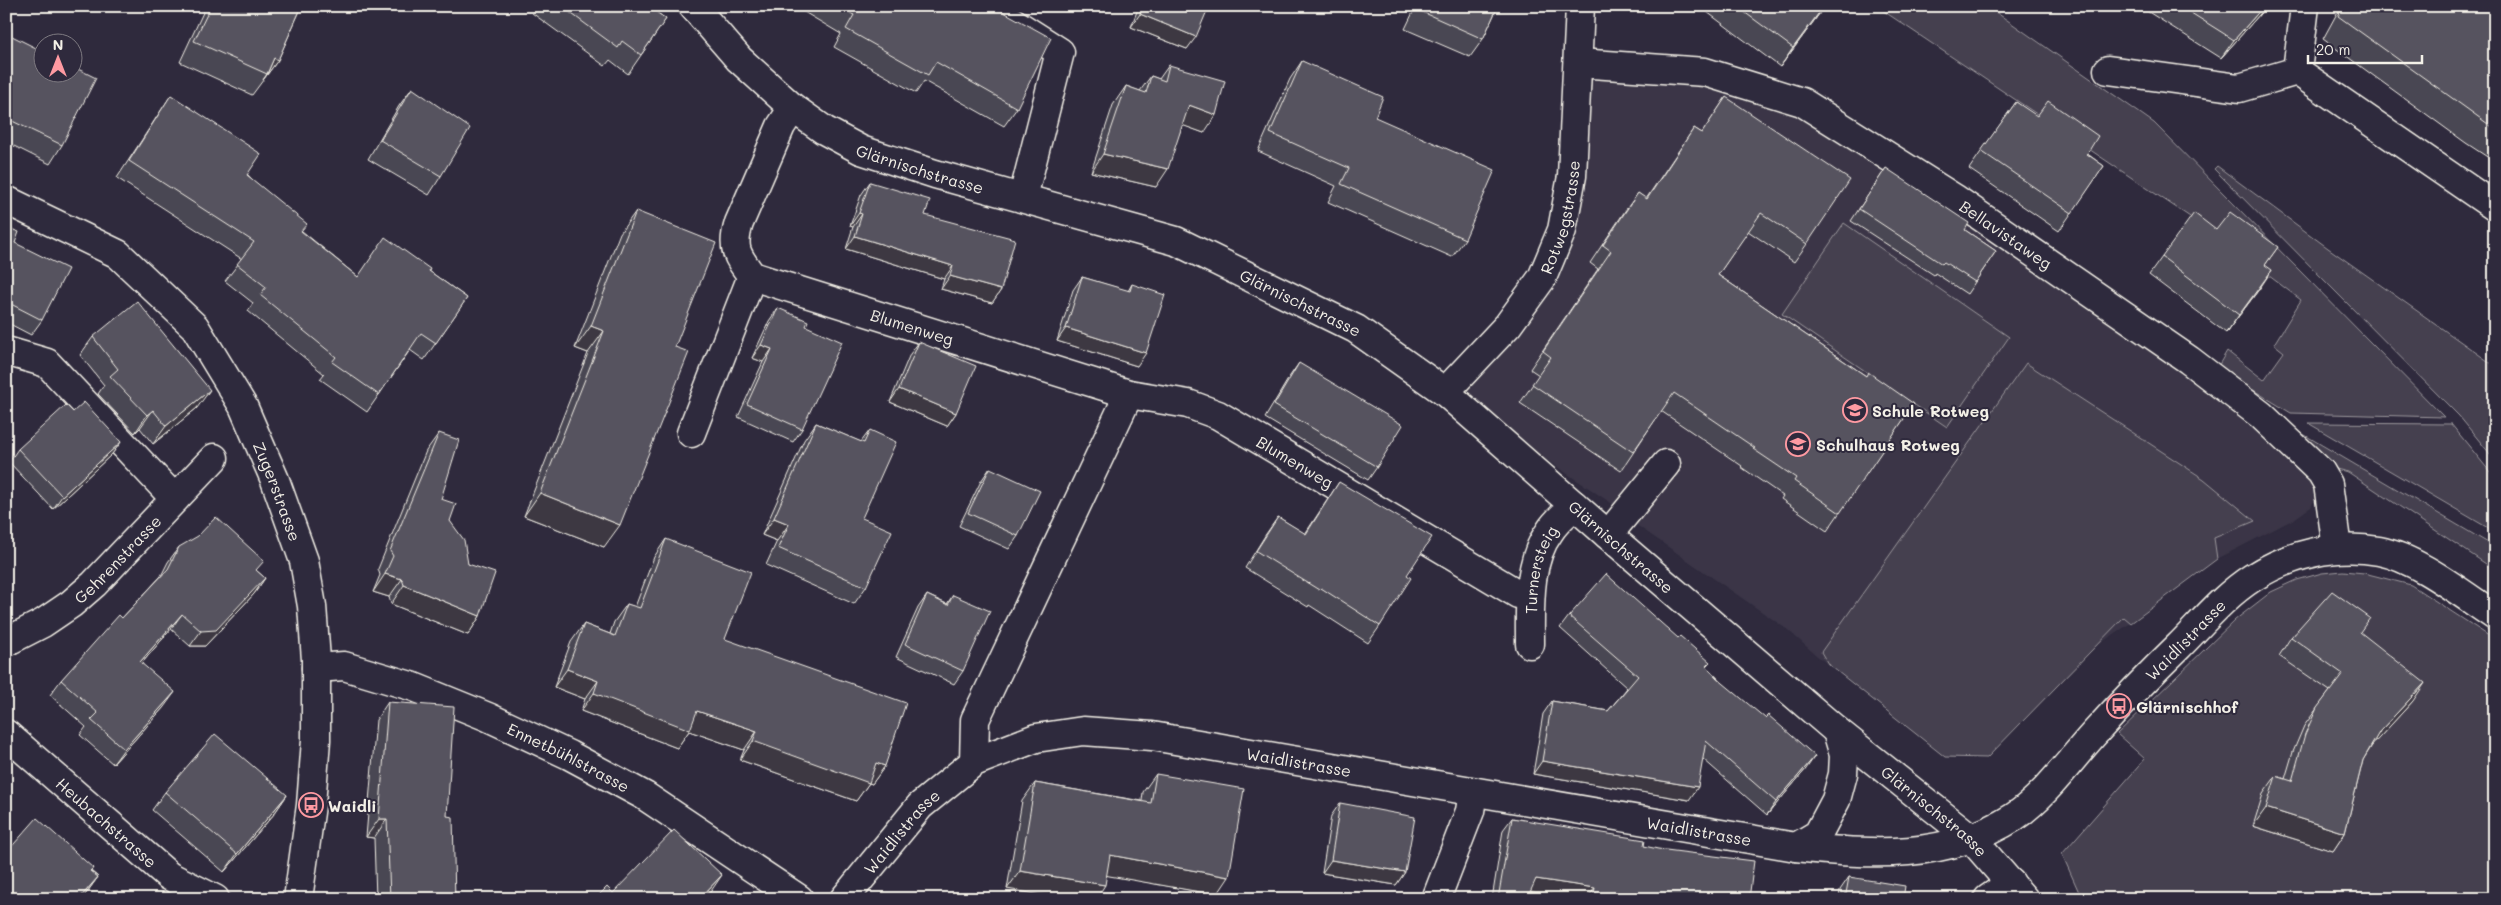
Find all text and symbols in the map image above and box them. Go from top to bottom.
north arrow [32,32,82,82]
scale bar [2308,32,2422,64]
text: N [53,35,63,54]
text: 20 m [2316,39,2350,59]
street label: Glärnischstrasse [854,139,986,198]
street label: Rotwegstrasse [1534,160,1583,277]
street label: Bellavistaweg [1956,195,2056,273]
street label: Glärnischstrasse [1237,264,1365,340]
street label: Blumenweg [868,303,956,349]
school or university icon: Schule Rotweg [1842,397,1868,423]
place label: Schule Rotweg [1872,400,1989,421]
street label: Blumenweg [1253,430,1338,492]
school or university icon: Schulhaus Rotweg [1785,431,1811,457]
place label: Schulhaus Rotweg [1816,434,1960,455]
street label: Zugerstrasse [249,438,306,544]
street label: Glärnischstrasse [1565,495,1678,597]
street label: Gehrenstrasse [69,510,165,608]
street label: Turnersteig [1519,521,1562,614]
street label: Waidlistrasse [2140,594,2230,685]
bus stop icon: Glärnischhof [2106,693,2132,719]
place label: Glärnischhof [2136,696,2239,717]
street label: Ennetbühlstrasse [504,717,634,796]
street label: Waidlistrasse [1245,742,1353,781]
street label: Glärnischstrasse [1877,760,1993,861]
street label: Heubachstrasse [52,772,162,872]
street label: Waidlistrasse [859,784,944,878]
bus stop icon: Waidli [298,792,324,818]
place label: Waidli [328,795,377,816]
street label: Waidlistrasse [1645,811,1753,850]

